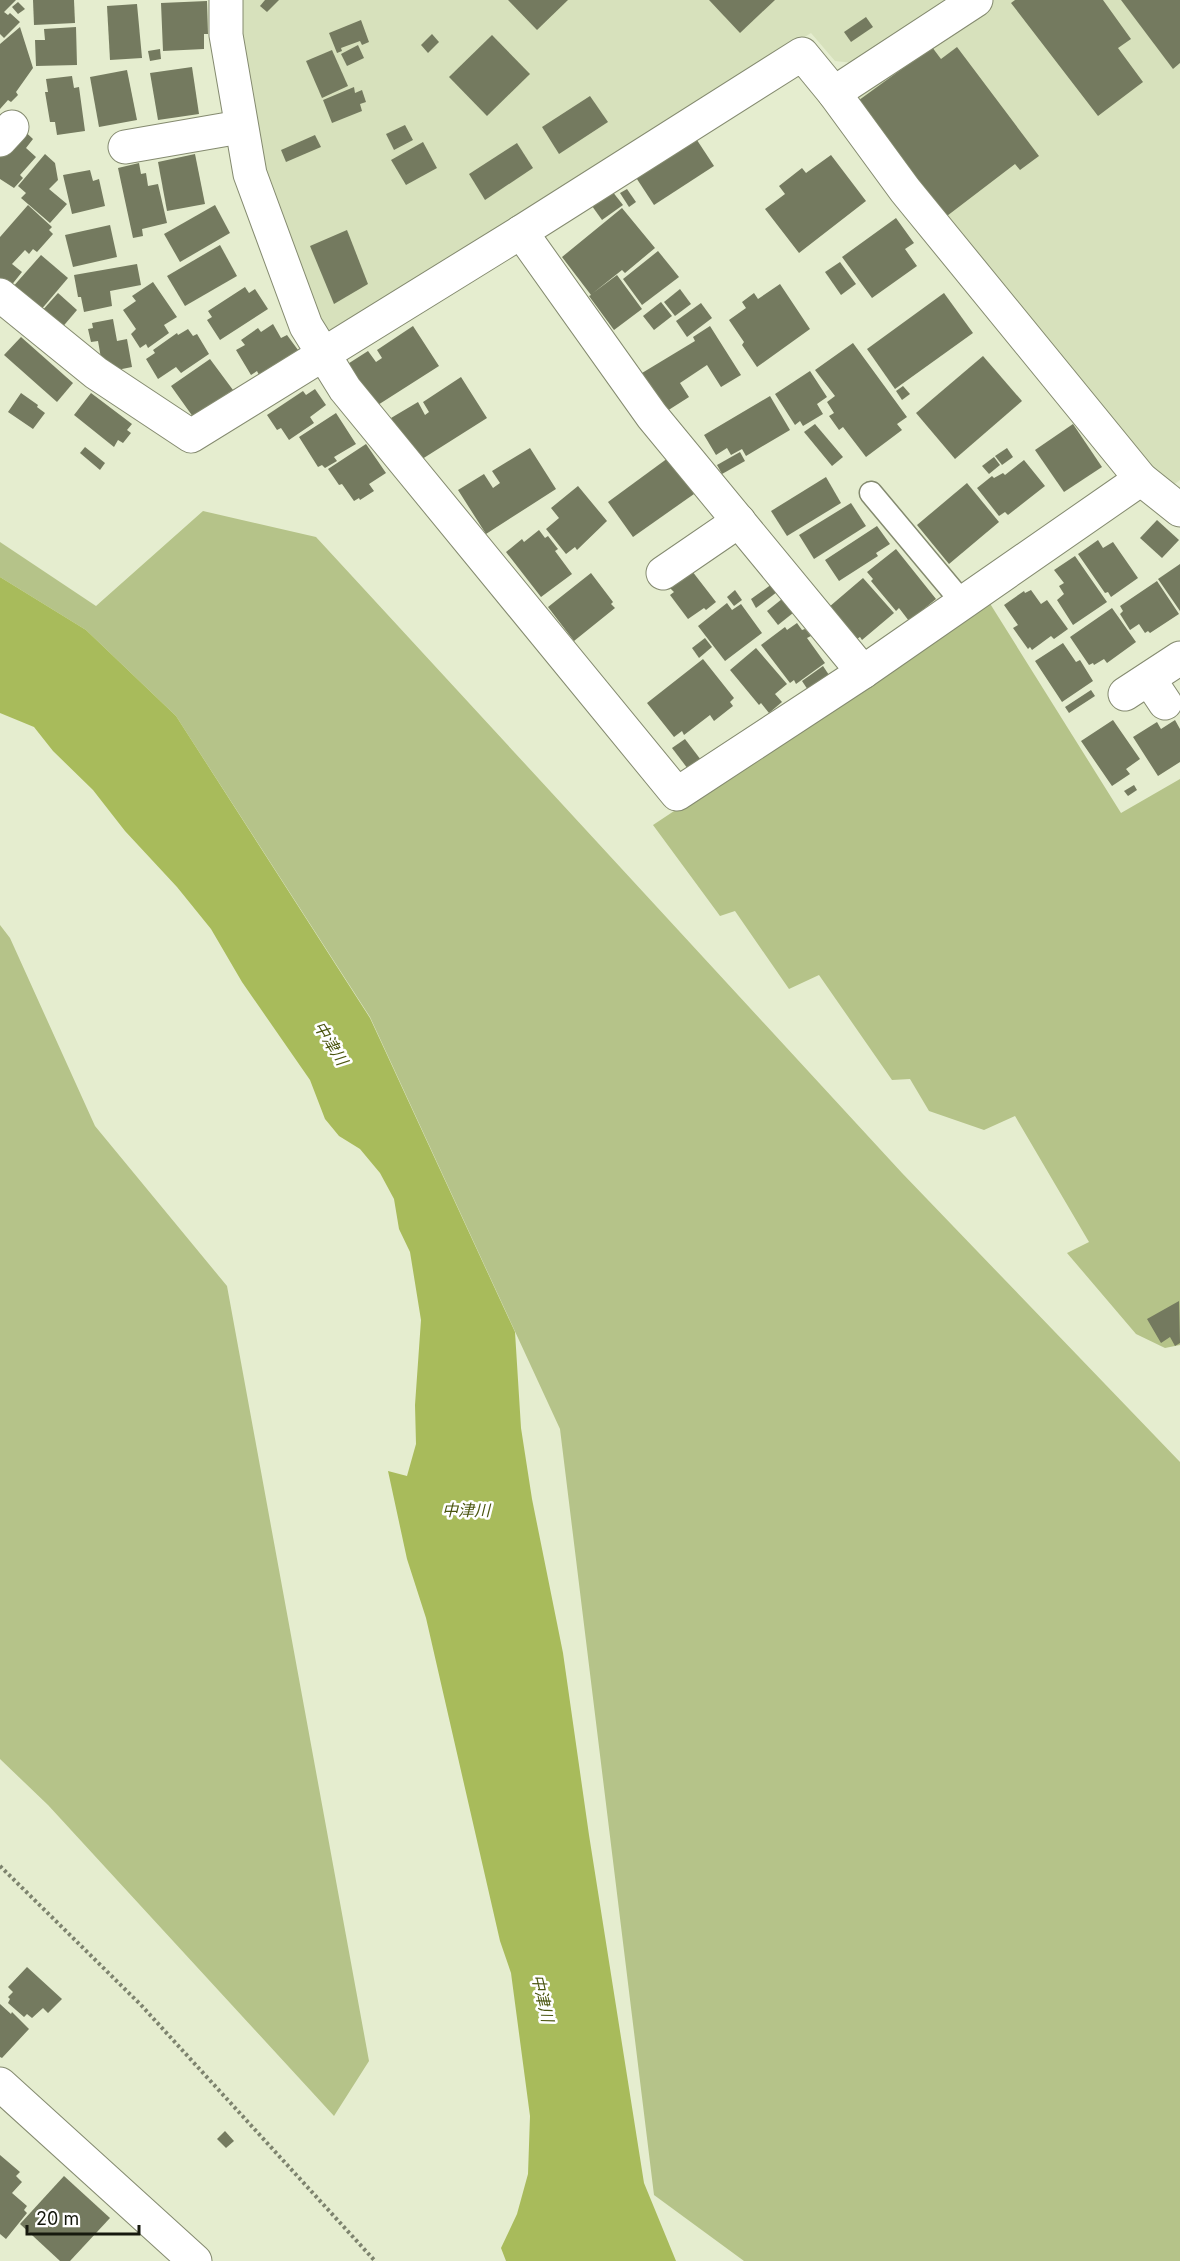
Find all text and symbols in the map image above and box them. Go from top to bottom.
water label: 中津川 [310,1017,353,1070]
water label: 中津川 [442,1500,492,1520]
water label: 中津川 [528,1972,559,2026]
scale bar [27,2198,140,2236]
text: 20 m [36,2208,79,2229]

